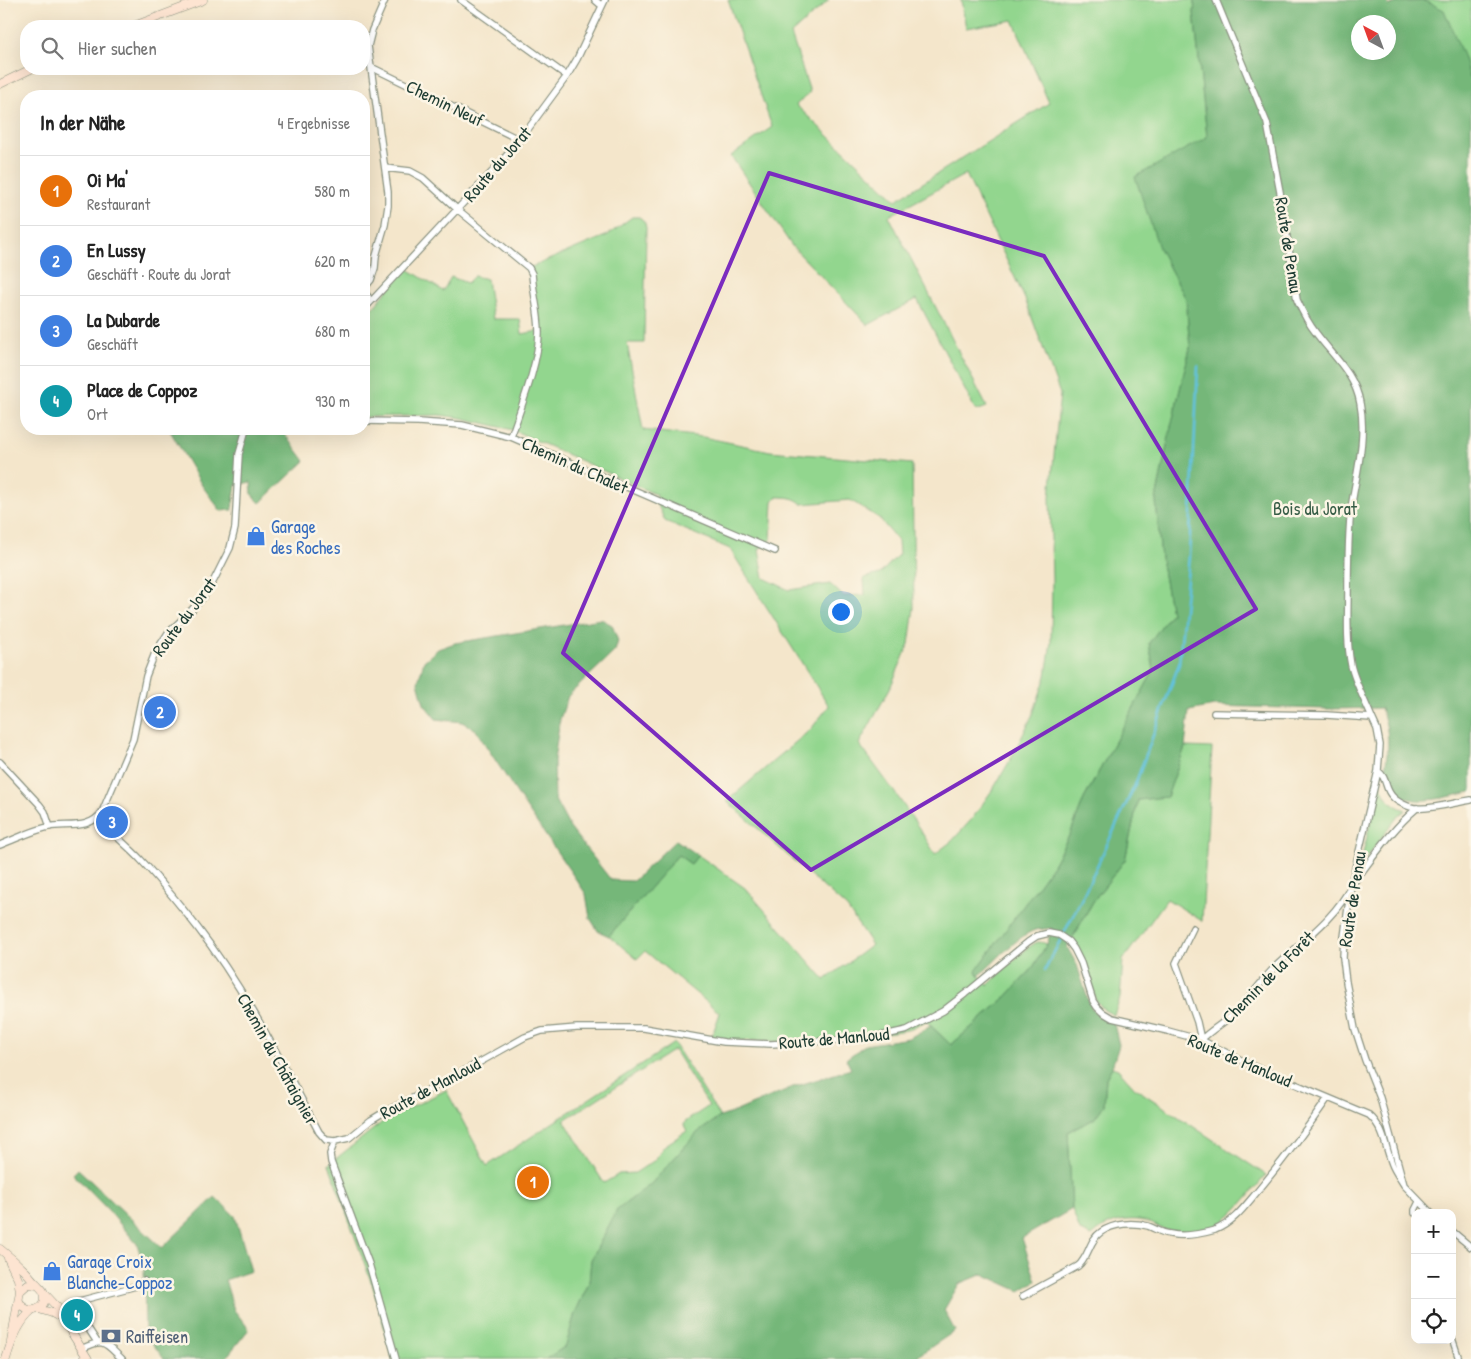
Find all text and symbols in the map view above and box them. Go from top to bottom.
north arrow [1351,15,1396,60]
search box [20,20,370,75]
icon: search [38,34,66,62]
text: Hier suchen [78,35,157,61]
street label: Chemin Neuf [402,73,489,133]
text: In der Nähe [40,108,125,137]
text: 4 Ergebnisse [278,112,350,134]
street label: Route du Jorat [457,120,537,207]
text: Oi Ma' [87,167,128,193]
text: 1 [53,180,59,202]
text: 580 m [315,180,350,202]
text: Restaurant [87,193,150,215]
street label: Route de Penau [1269,195,1309,295]
text: En Lussy [87,237,146,263]
text: 2 [52,250,60,272]
text: 620 m [314,250,350,272]
text: Geschäft · Route du Jorat [87,263,231,285]
text: La Dubarde [87,307,160,333]
text: 3 [52,320,60,342]
text: 680 m [315,320,350,342]
text: Geschäft [87,333,138,355]
text: Place de Coppoz [87,377,197,403]
text: 4 [53,390,59,412]
text: 930 m [315,390,350,412]
text: Ort [87,403,108,425]
street label: Chemin du Chalet [518,430,633,500]
park label: Bois du Jorat [1273,496,1358,521]
place label: Garage des Roches [271,514,340,560]
shop icon: Garage des Roches [245,525,267,547]
street label: Route du Jorat [146,572,222,661]
your location [828,599,854,625]
pin: 2 [144,693,176,731]
pin: 3 [96,803,128,841]
street label: Route de Penau [1332,849,1372,949]
street label: Chemin de la Forêt [1216,925,1320,1029]
street label: Chemin du Châtaignier [231,988,325,1130]
street label: Route de Manloud [778,1021,890,1055]
street label: Route de Manloud [1184,1027,1296,1093]
street label: Route de Manloud [375,1051,485,1125]
pin: 1 [517,1163,549,1201]
map controls [1411,1209,1456,1344]
button: + [1411,1209,1456,1254]
place label: Garage Croix Blanche-Coppoz [67,1249,173,1295]
button: − [1411,1254,1456,1299]
shop icon: Garage Croix Blanche-Coppoz [41,1260,63,1282]
pin: 4 [61,1296,93,1334]
button: locate [1411,1299,1456,1344]
place label: Raiffeisen [126,1324,188,1349]
bank icon: Raiffeisen [100,1325,122,1347]

